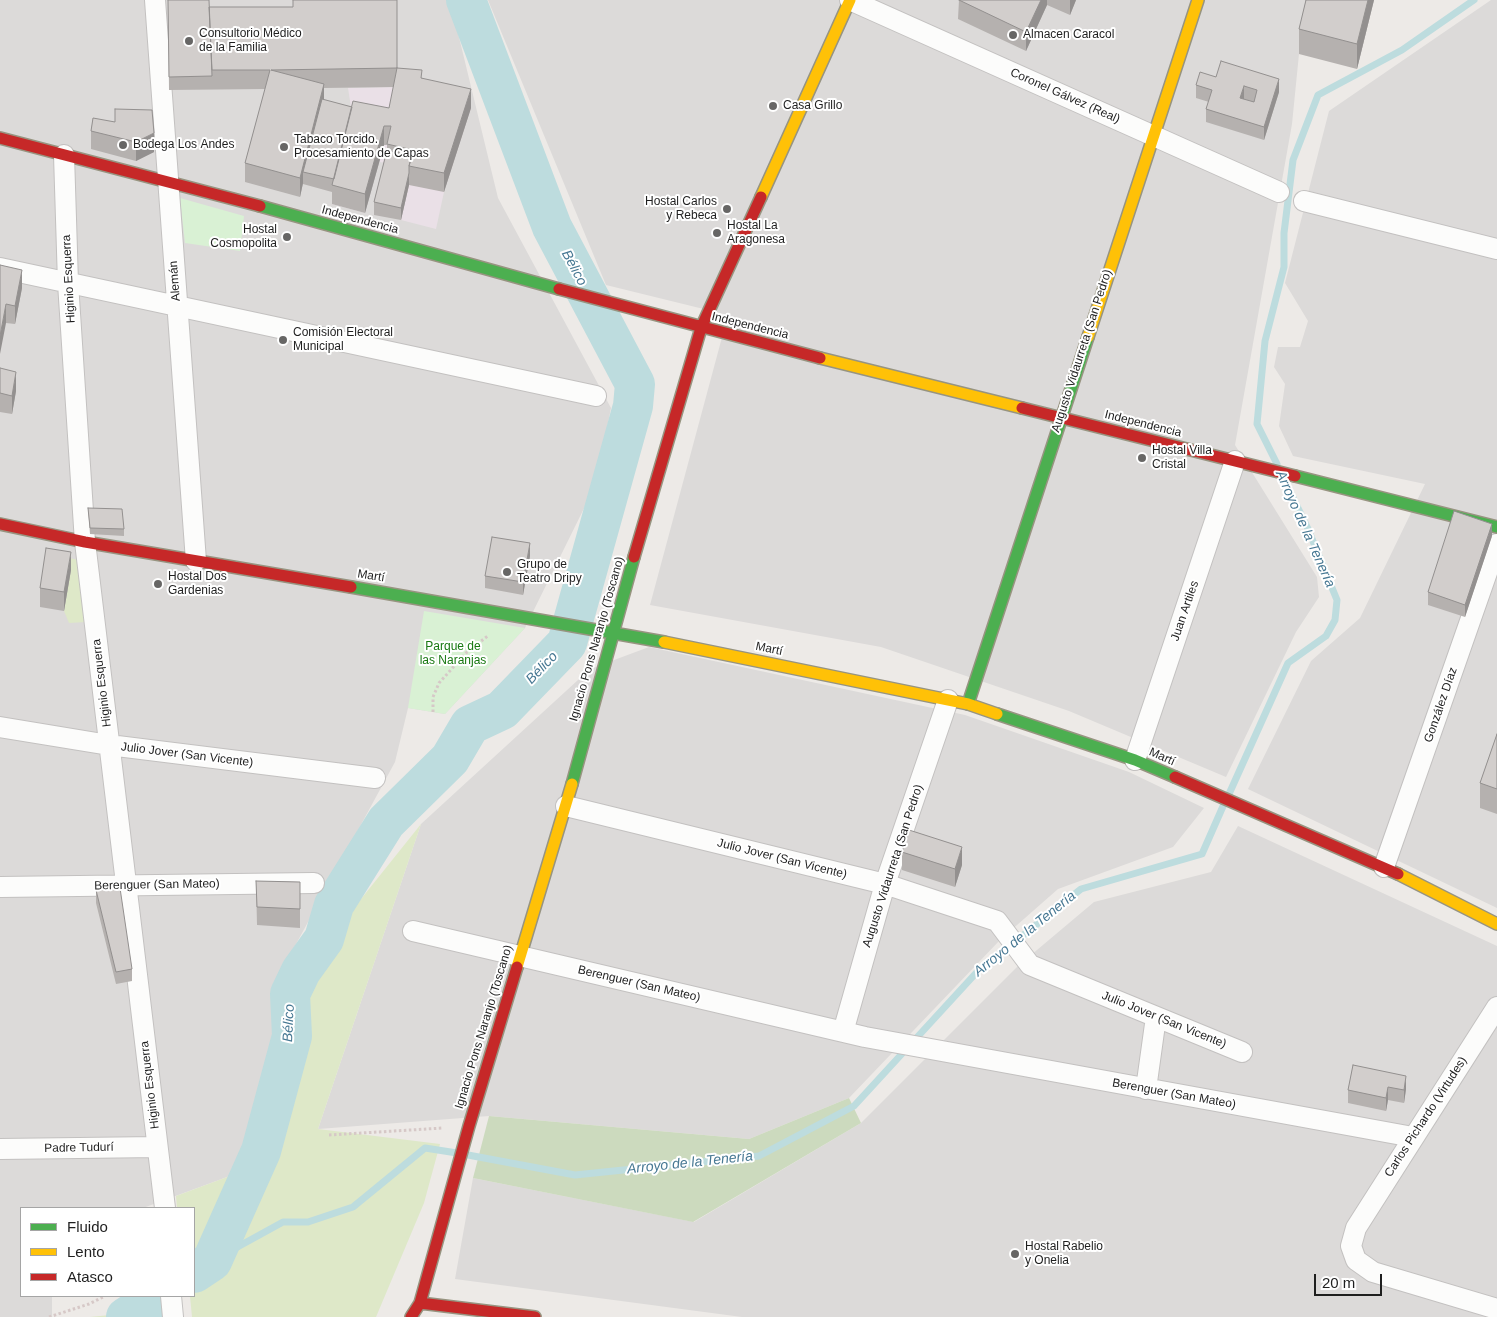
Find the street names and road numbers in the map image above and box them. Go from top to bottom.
street label: Coronel Gálvez (Real) [1008,65,1122,127]
street label: Independencia [320,203,400,237]
street label: Higinio Esquerra [59,234,79,324]
street label: Alemán [166,260,184,302]
street label: Augusto Vidaurreta (San Pedro) [1049,268,1115,434]
street label: Independencia [710,309,790,343]
street label: Independencia [1103,407,1183,441]
street label: Ignacio Pons Naranjo (Toscano) [567,555,627,723]
street label: Martí [356,567,386,585]
street label: Juan Artiles [1168,579,1202,643]
street label: Higinio Esquerra [89,638,115,728]
street label: Martí [754,639,784,659]
street label: González Díaz [1421,665,1461,745]
street label: Julio Jover (San Vicente) [120,740,254,770]
street label: Martí [1147,745,1177,769]
street label: Augusto Vidaurreta (San Pedro) [860,783,926,949]
street label: Julio Jover (San Vicente) [716,836,848,882]
street label: Berenguer (San Mateo) [94,877,220,893]
street label: Ignacio Pons Naranjo (Toscano) [452,943,516,1111]
street label: Berenguer (San Mateo) [576,963,702,1005]
street label: Julio Jover (San Vicente) [1100,988,1228,1052]
street label: Higinio Esquerra [137,1040,163,1130]
street label: Carlos Pichardo (Virtudes) [1382,1054,1470,1180]
street label: Berenguer (San Mateo) [1111,1076,1237,1112]
street label: Padre Tudurí [44,1140,114,1156]

